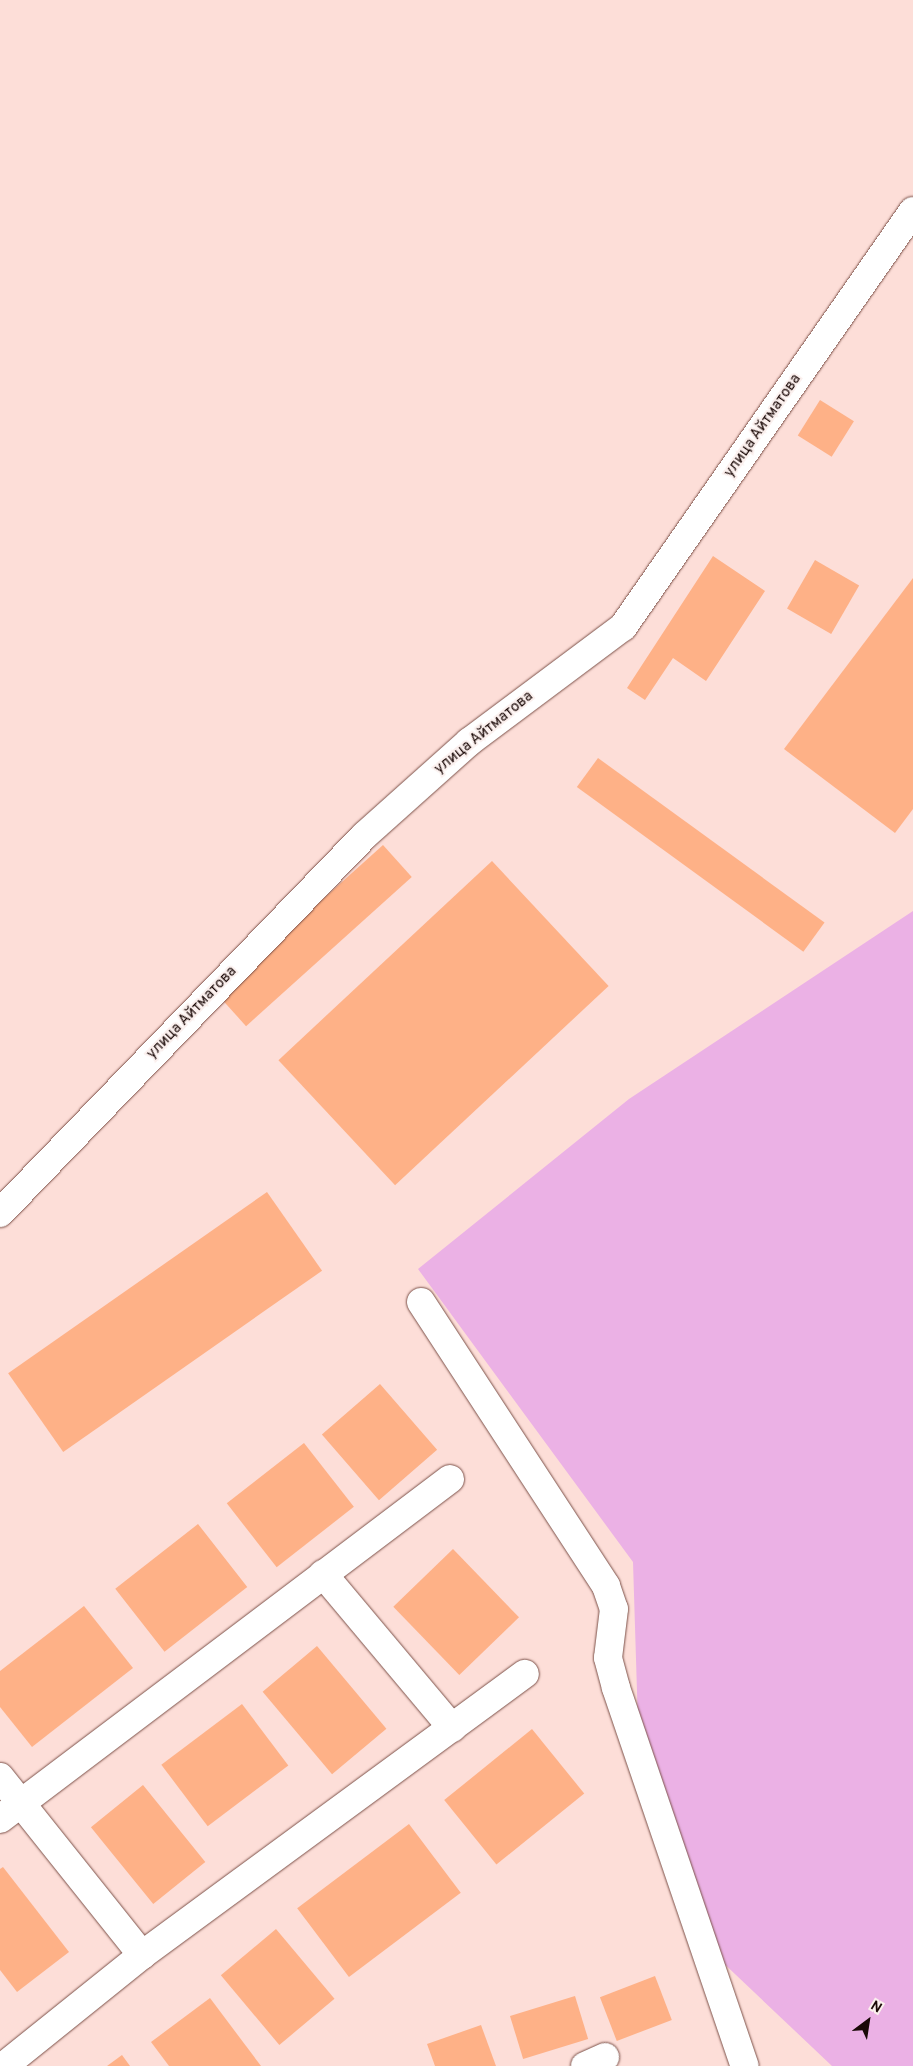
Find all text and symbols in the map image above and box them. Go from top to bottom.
street label: улица Айтматова [720,371,806,481]
street label: улица Айтматова [431,687,537,779]
street label: улица Айтматова [143,963,241,1063]
north arrow [843,1996,893,2046]
text: N [867,1998,885,2018]

